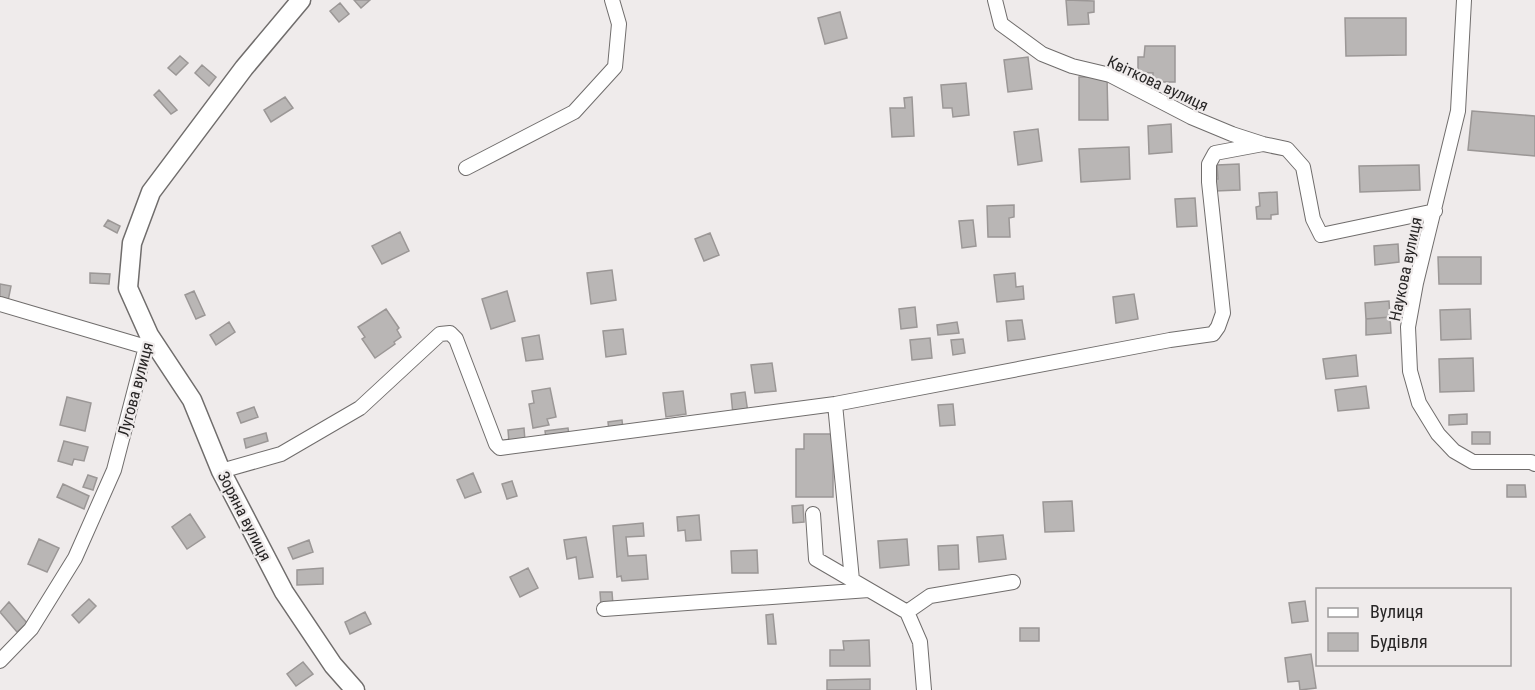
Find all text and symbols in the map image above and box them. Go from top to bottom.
street label: Квіткова вулиця [1104,52,1211,115]
street label: Наукова вулиця [1385,215,1426,323]
street label: Лугова вулиця [114,340,157,438]
street label: Зоряна вулиця [214,468,275,564]
legend [1316,588,1511,666]
text: Вулиця [1370,601,1424,622]
text: Будівля [1370,631,1428,652]

